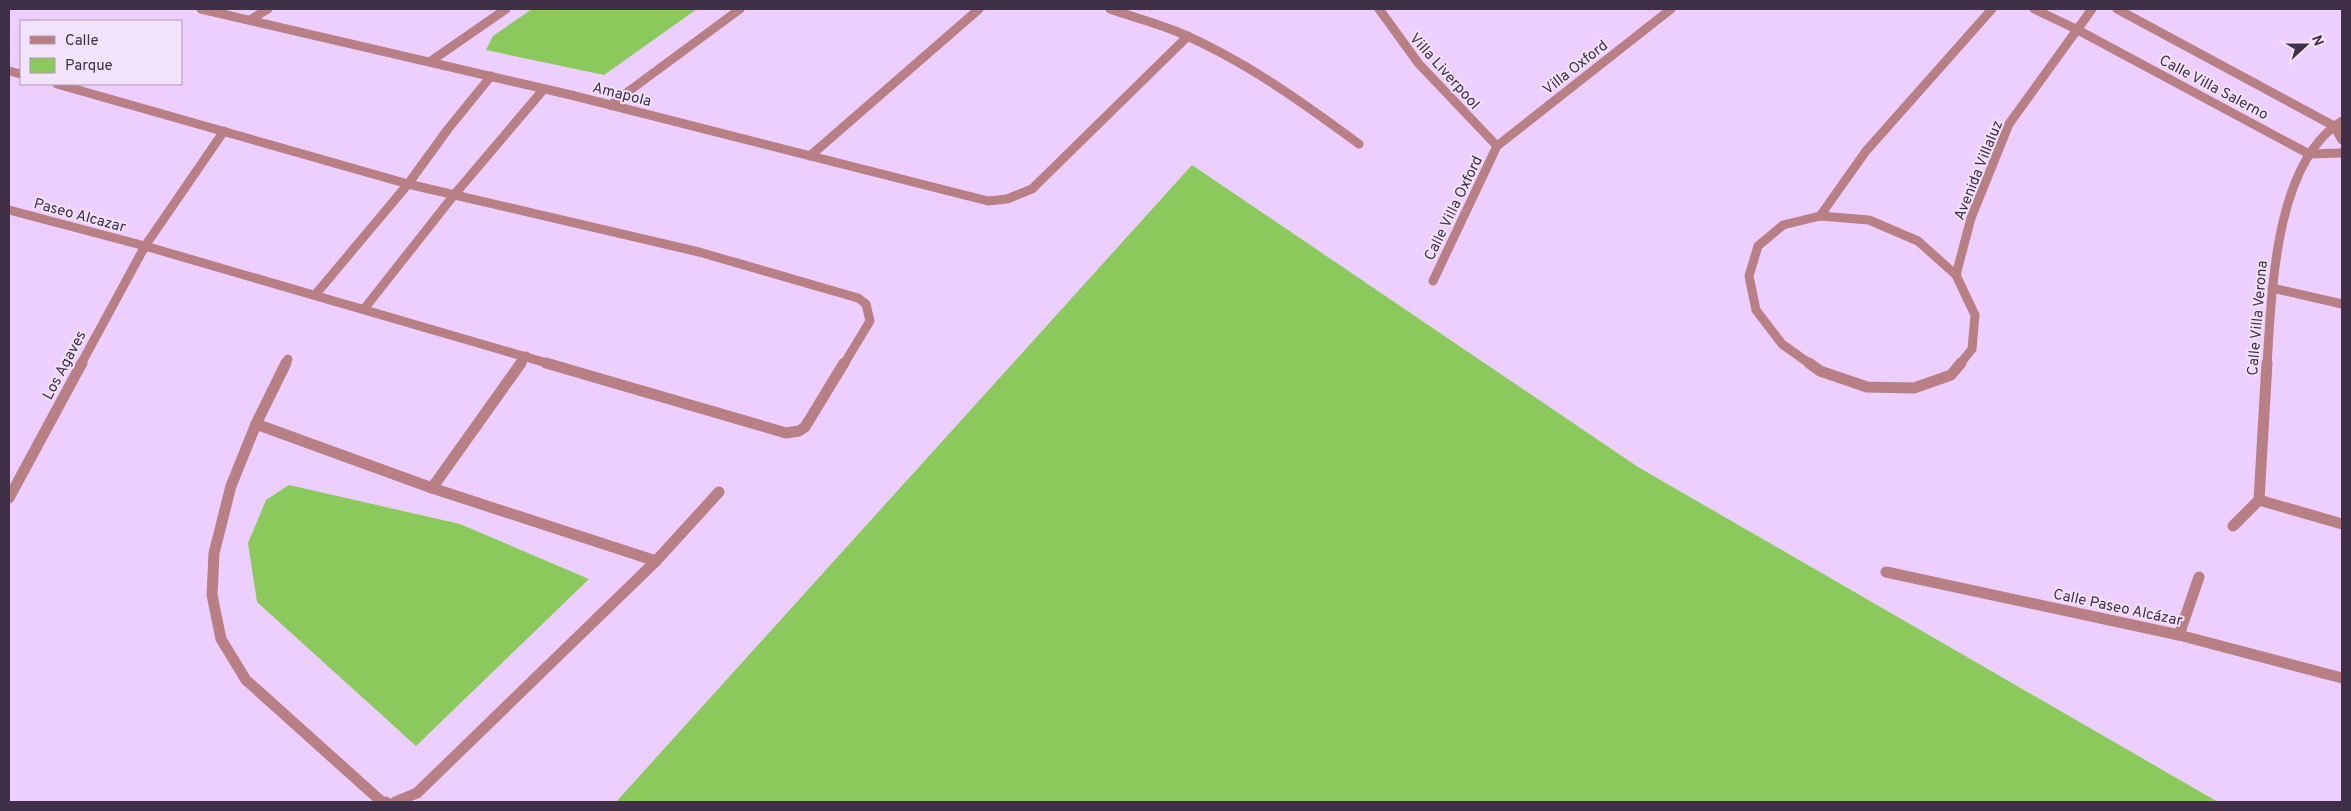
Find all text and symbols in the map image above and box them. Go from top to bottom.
legend [20,20,182,85]
north arrow [2281,20,2331,70]
street label: Villa Liverpool [1405,30,1483,114]
text: Calle [65,32,99,51]
text: N [2307,33,2326,49]
street label: Villa Oxford [1539,37,1612,100]
street label: Calle Villa Salerno [2155,52,2271,125]
text: Parque [65,57,113,76]
street label: Amapola [590,79,653,112]
street label: Avenida Villaluz [1951,118,2008,223]
street label: Calle Villa Oxford [1421,153,1488,264]
street label: Paseo Alcazar [32,195,128,238]
street label: Calle Villa Verona [2244,260,2273,376]
street label: Los Agaves [39,328,91,404]
street label: Calle Paseo Alcázar [2051,585,2184,631]

